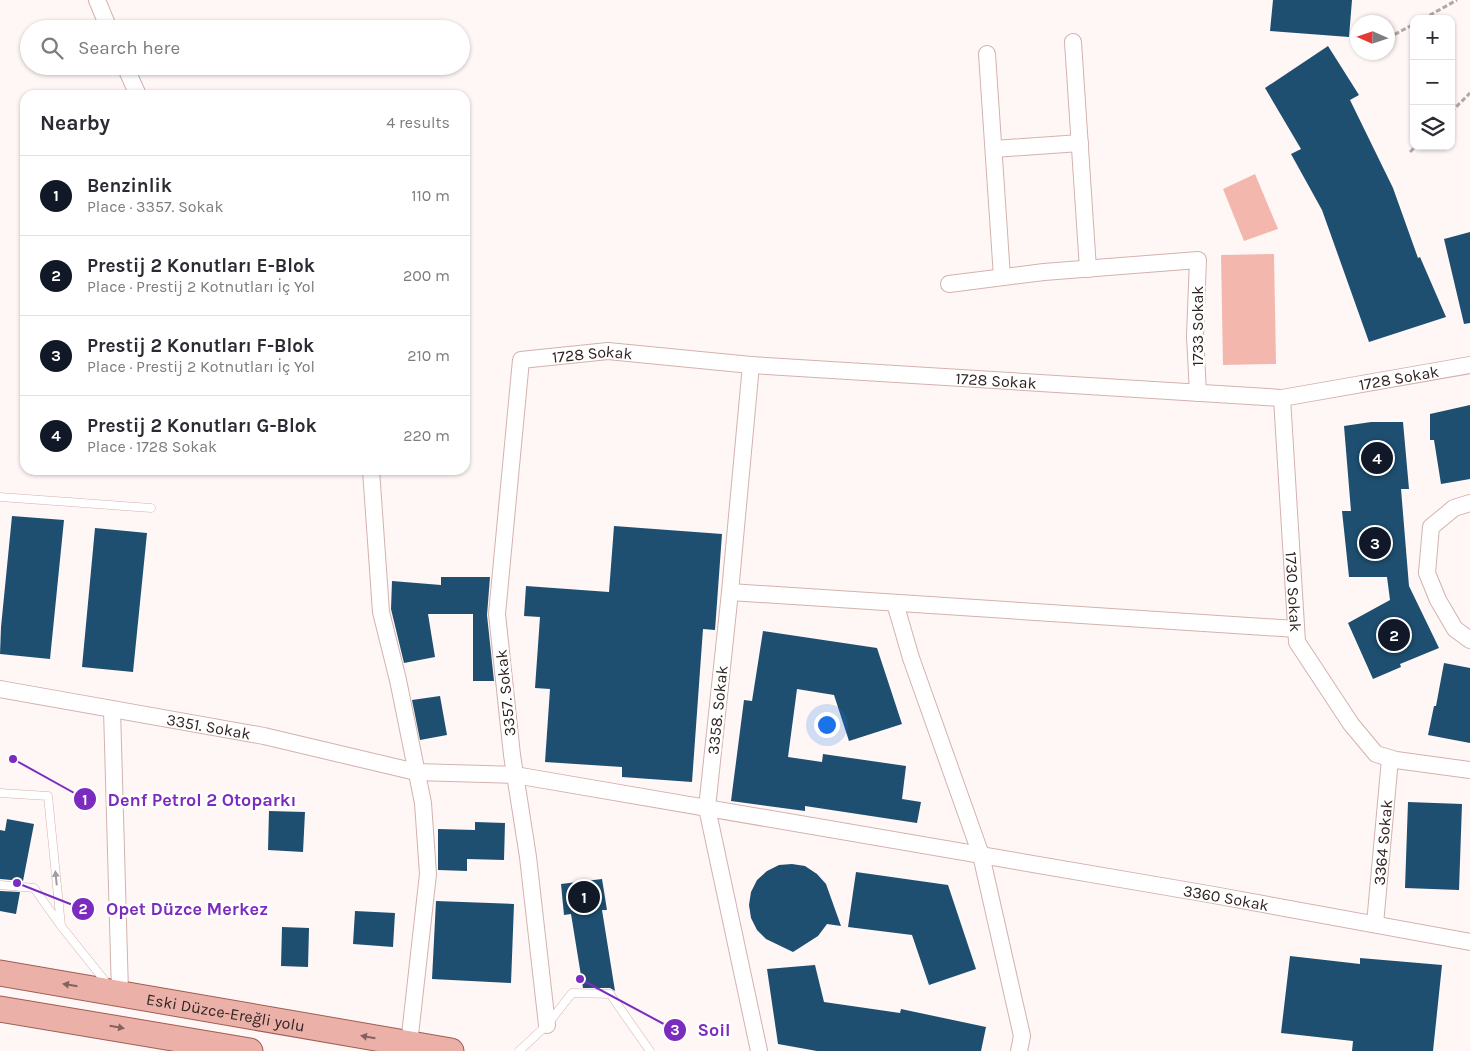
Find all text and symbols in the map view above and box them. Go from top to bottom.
north arrow [1350,15,1395,60]
map controls [1410,15,1455,150]
button: + [1410,15,1455,60]
search box [20,20,470,75]
icon: search [38,34,66,62]
text: Search here [78,37,180,59]
button: − [1410,60,1455,105]
button: layers [1410,105,1455,150]
text: Nearby [40,111,110,135]
text: 4 results [386,113,450,132]
text: Benzinlik [87,175,172,197]
text: 1 [53,186,59,205]
text: 110 m [411,186,450,205]
text: Place · 3357. Sokak [87,197,223,216]
text: Prestij 2 Konutları E-Blok [87,255,315,277]
text: 2 [51,266,61,285]
text: 200 m [403,266,450,285]
text: Place · Prestij 2 Kotnutları İç Yol [87,277,315,296]
street label: 1733 Sokak [1188,286,1207,366]
text: Prestij 2 Konutları F-Blok [87,335,314,357]
street label: 1728 Sokak [551,342,634,367]
text: 3 [51,346,61,365]
text: 210 m [407,346,450,365]
text: Place · Prestij 2 Kotnutları İç Yol [87,357,315,376]
street label: 1728 Sokak [1357,362,1440,394]
street label: 1728 Sokak [955,369,1037,393]
text: Prestij 2 Konutları G-Blok [87,415,317,437]
text: 4 [51,426,61,445]
text: 220 m [403,426,450,445]
text: Place · 1728 Sokak [87,437,217,456]
pin: 4 [1361,439,1393,477]
pin: 3 [1359,524,1391,562]
street label: 1730 Sokak [1281,551,1305,633]
pin: 2 [1378,616,1410,654]
street label: 3357. Sokak [491,649,520,737]
street label: 3358. Sokak [703,664,732,756]
street label: 3351. Sokak [165,710,252,743]
your location [814,712,840,738]
callout: Denf Petrol 2 Otoparkı [72,783,306,816]
text: Denf Petrol 2 Otoparkı [108,789,296,811]
text: 1 [82,791,88,809]
street label: 3364 Sokak [1370,799,1396,886]
one-way arrow [52,870,60,886]
pin: 1 [568,878,600,916]
street label: 3360 Sokak [1182,881,1270,915]
callout: Opet Düzce Merkez [71,893,278,926]
text: Opet Düzce Merkez [106,898,268,920]
text: 2 [78,900,88,918]
one-way arrow [62,980,78,988]
street label: Eski Düzce-Ereğli yolu [145,989,306,1036]
callout: Soil [662,1013,740,1046]
text: Soil [697,1019,731,1041]
text: 3 [670,1021,680,1039]
one-way arrow [110,1024,126,1032]
one-way arrow [361,1033,376,1041]

